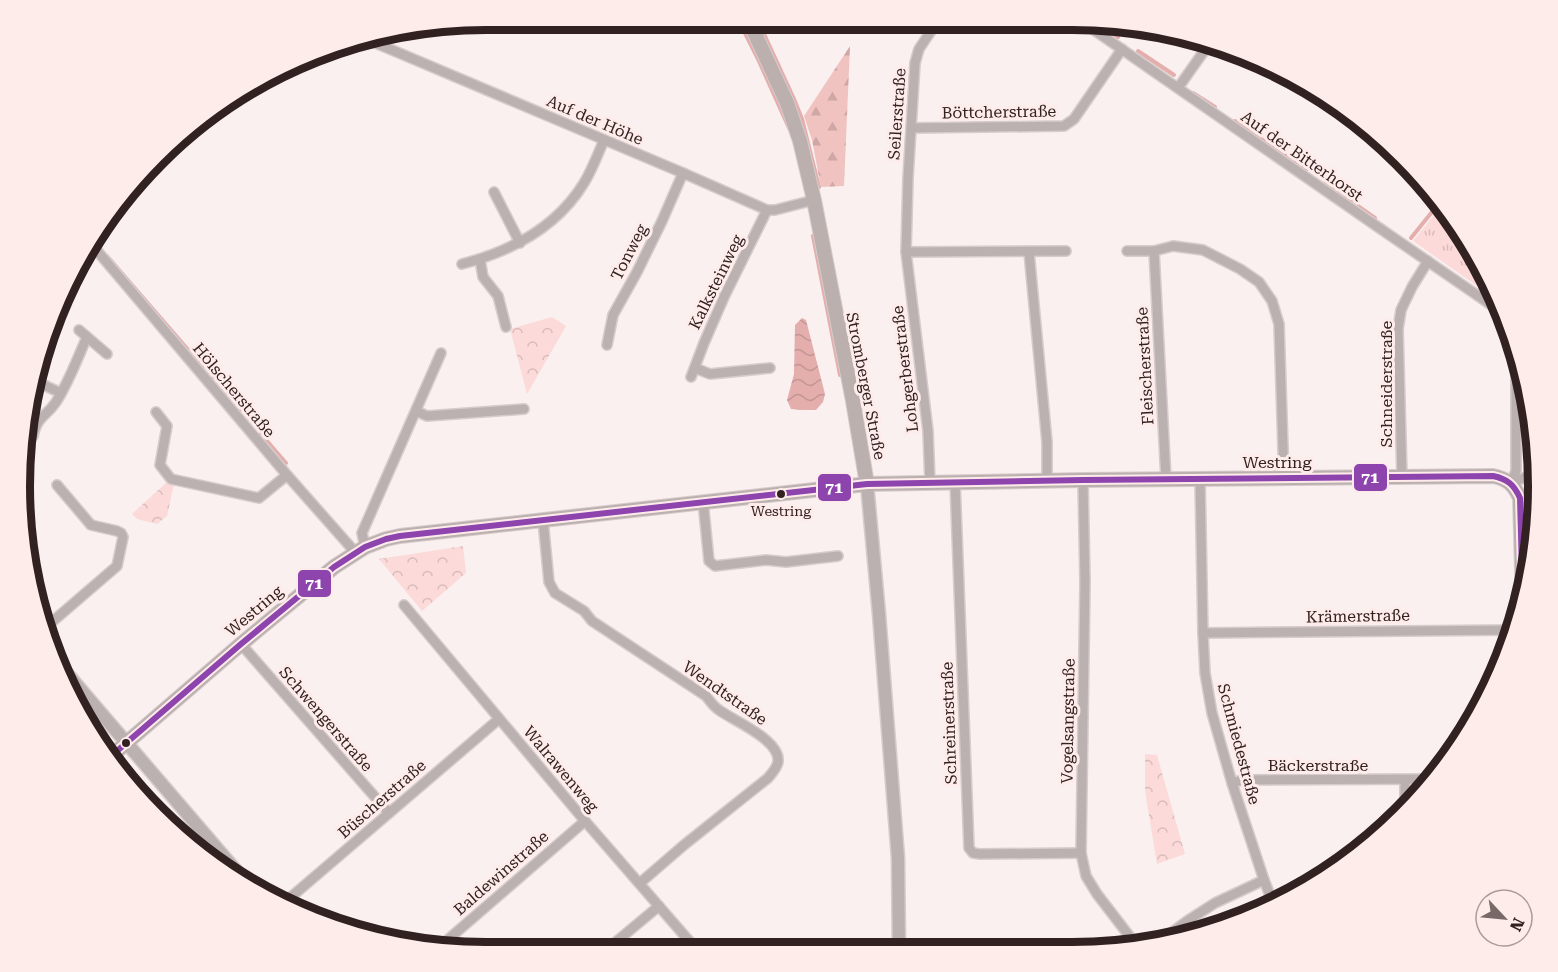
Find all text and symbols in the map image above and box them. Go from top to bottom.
street label: Seilerstraße [884,67,910,160]
street label: Auf der Höhe [544,91,646,149]
street label: Böttcherstraße [942,101,1057,122]
street label: Auf der Bitterhorst [1237,107,1367,205]
street label: Tonweg [607,220,652,283]
street label: Kalksteinweg [685,231,748,333]
street label: Lohgerberstraße [888,304,922,433]
street label: Fleischerstraße [1132,306,1158,425]
street label: Stromberger Straße [842,311,890,461]
street label: Schneiderstraße [1377,320,1396,447]
street label: Hölscherstraße [189,339,279,441]
street label: Westring [1242,453,1312,472]
line badge: 71 [1353,463,1388,492]
text: 71 [1361,468,1379,487]
line badge: 71 [817,473,852,502]
text: 71 [825,478,843,497]
marker: Westring [775,488,787,500]
place label: Westring [751,503,811,519]
line badge: 71 [297,569,332,598]
text: 71 [305,574,323,593]
street label: Westring [221,581,287,640]
street label: Krämerstraße [1306,606,1410,626]
street label: Wendtstraße [679,657,771,729]
street label: Vogelsangstraße [1057,658,1079,784]
street label: Schreinerstraße [937,661,961,785]
street label: Schwengerstraße [275,663,377,776]
street label: Schmiedestraße [1214,681,1264,807]
street label: Walrawenweg [519,722,603,817]
unlabelled marker [120,737,132,749]
street label: Büscherstraße [334,756,430,842]
street label: Bäckerstraße [1268,756,1368,775]
street label: Baldewinstraße [450,827,552,919]
north arrow [1474,888,1534,948]
text: N [1506,915,1528,934]

